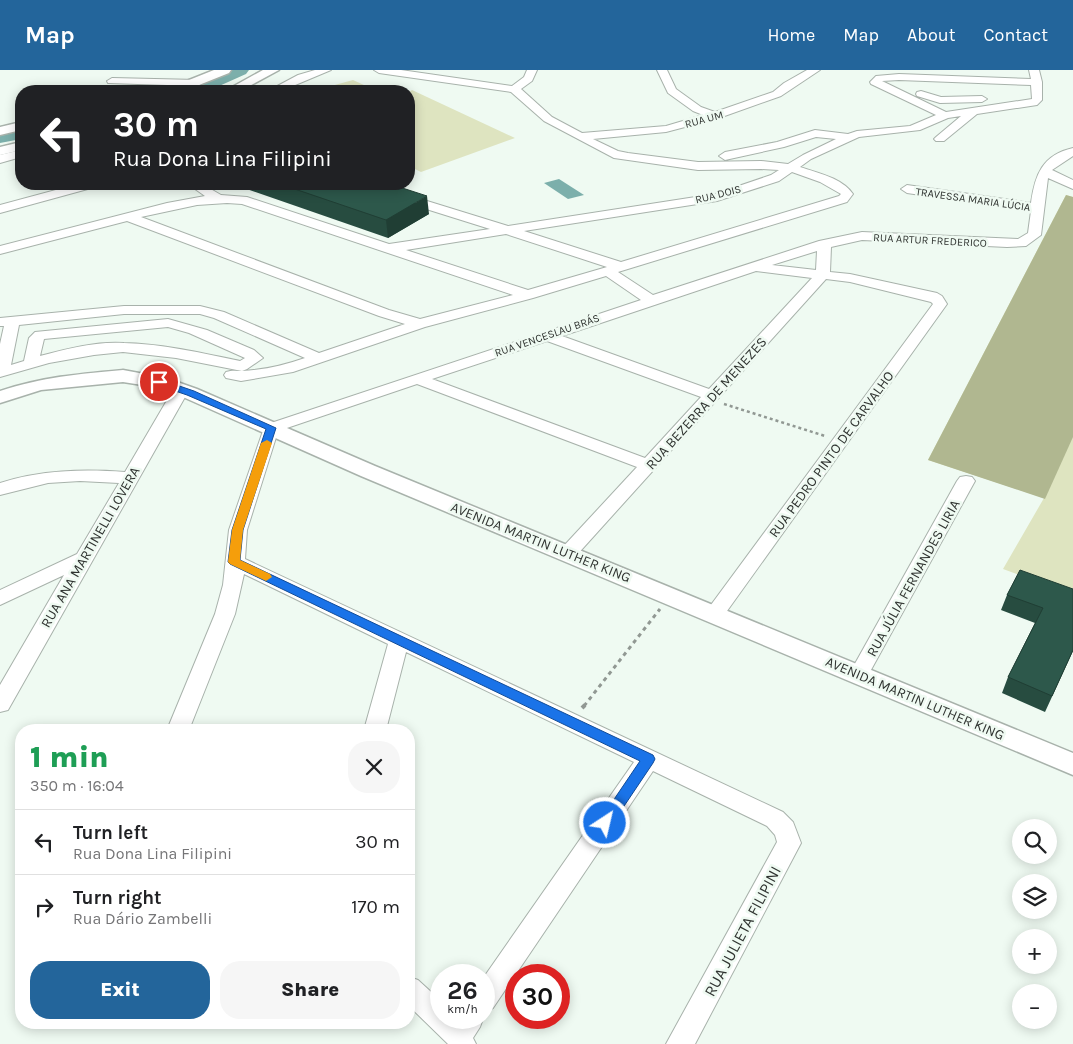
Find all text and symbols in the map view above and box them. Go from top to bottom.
text: Map [25,21,75,49]
text: Home [767,24,815,46]
text: Map [843,24,879,46]
text: About [907,24,956,46]
text: Contact [984,24,1048,46]
text: 30 m [113,104,199,145]
icon: left [30,105,95,170]
street label: RUA UM [683,108,725,131]
text: Rua Dona Lina Filipini [113,146,332,172]
street label: RUA DOIS [694,182,742,206]
street label: TRAVESSA MARIA LÚCIA [915,183,1032,214]
street label: RUA ARTUR FREDERICO [873,231,987,250]
street label: RUA VENCESLAU BRÁS [492,310,601,360]
street label: RUA BEZERRA DE MENEZES [642,334,770,473]
pin [138,361,180,403]
icon: arrive [145,368,173,396]
street label: RUA PEDRO PINTO DE CARVALHO [765,368,898,541]
street label: RUA ANA MARTINELLI LOVERA [37,464,144,631]
street label: RUA JÚLIA FERNANDES LIRIA [862,496,964,660]
street label: AVENIDA MARTIN LUTHER KING [448,499,633,586]
street label: AVENIDA MARTIN LUTHER KING [823,653,1007,744]
text: 1 min [30,739,109,775]
button: close [348,741,400,793]
text: 350 m · 16:04 [30,776,124,795]
position arrow [578,796,630,848]
map controls [1012,819,1057,1029]
button: search [1012,819,1057,864]
text: Turn left [73,822,148,844]
icon: left [30,828,58,856]
text: 30 m [355,831,400,853]
text: Rua Dona Lina Filipini [73,844,232,863]
street label: RUA JULIETA FILIPINI [700,863,785,1000]
button: layers [1012,874,1057,919]
text: Turn right [73,887,162,909]
icon: right [30,893,58,921]
text: 170 m [351,896,400,918]
text: Rua Dário Zambelli [73,909,212,928]
button: + [1012,929,1057,974]
button: Exit [30,961,210,1019]
button: Share [220,961,400,1019]
speed limit sign: 30 [505,964,570,1029]
text: 26 [447,976,478,1005]
button: − [1012,984,1057,1029]
text: km/h [447,1002,478,1016]

